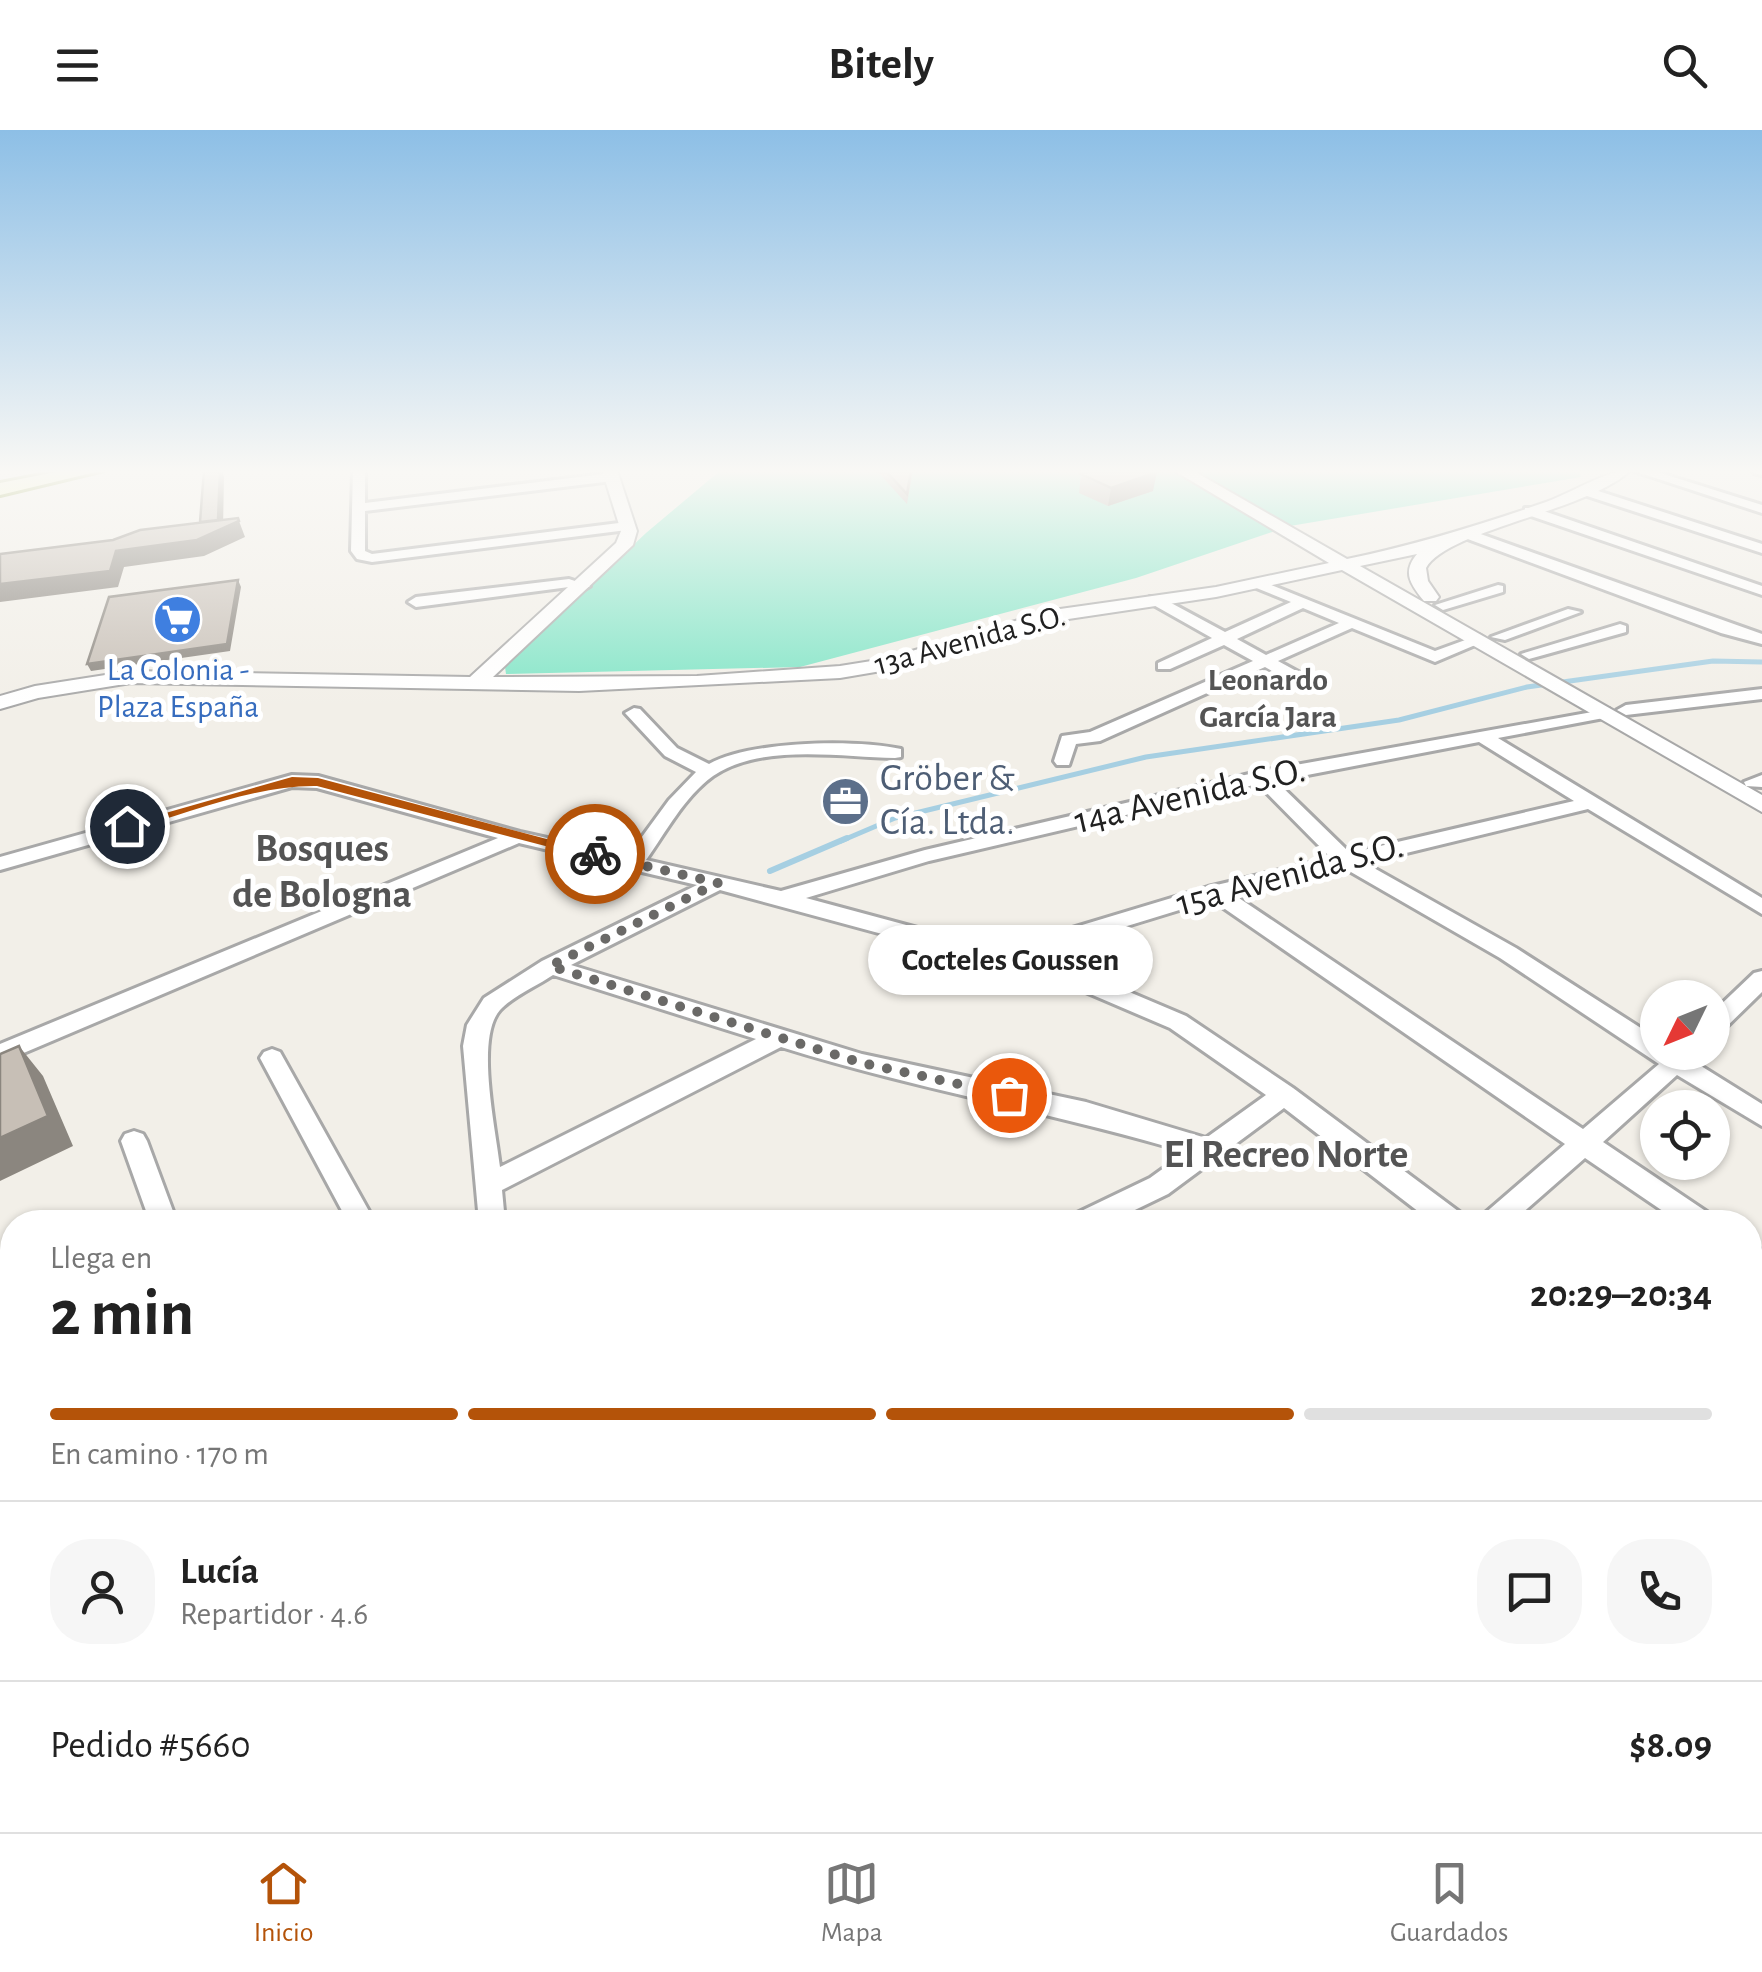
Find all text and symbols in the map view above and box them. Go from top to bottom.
icon: menu [50,38,105,93]
icon: search [1657,38,1712,93]
text: Bitely [828,42,934,87]
supermarket icon: La Colonia - Plaza España [152,594,204,646]
street label: 13a Avenida S.O. [871,599,1069,681]
place label: La Colonia - Plaza España [97,654,259,723]
district label: Leonardo García Jara [1199,664,1337,733]
street label: 14a Avenida S.O. [1071,751,1309,841]
place label: Gröber & Cía. Ltda. [880,760,1015,842]
office icon: Gröber & Cía. Ltda. [819,775,871,827]
pin [85,784,170,869]
icon: home [100,799,155,854]
courier [545,804,645,904]
street label: 15a Avenida S.O. [1172,826,1408,924]
icon: bike [568,827,623,882]
district label: Bosques de Bologna [232,829,412,915]
callout: Cocteles Goussen [866,925,1152,995]
text: Cocteles Goussen [901,944,1120,976]
north arrow [1640,980,1730,1070]
map controls [1640,980,1730,1180]
pin [967,1053,1052,1138]
icon: bag [982,1068,1037,1123]
button: locate [1640,1090,1730,1180]
district label: El Recreo Norte [1164,1135,1408,1175]
text: Llega en [50,1242,152,1274]
text: 20:29–20:34 [1530,1276,1712,1314]
text: 2 min [50,1282,194,1347]
text: En camino · 170 m [50,1438,269,1470]
button: person [50,1539,155,1644]
button: chat [1477,1539,1582,1644]
button: phone [1607,1539,1712,1644]
text: Lucía [180,1553,259,1591]
text: Repartidor · 4.6 [180,1598,368,1630]
text: Pedido #5660 [50,1727,250,1765]
text: $8.09 [1629,1727,1712,1765]
tab: Inicio [254,1856,313,1950]
tab: Mapa [821,1856,883,1950]
tab: Guardados [1390,1856,1508,1950]

